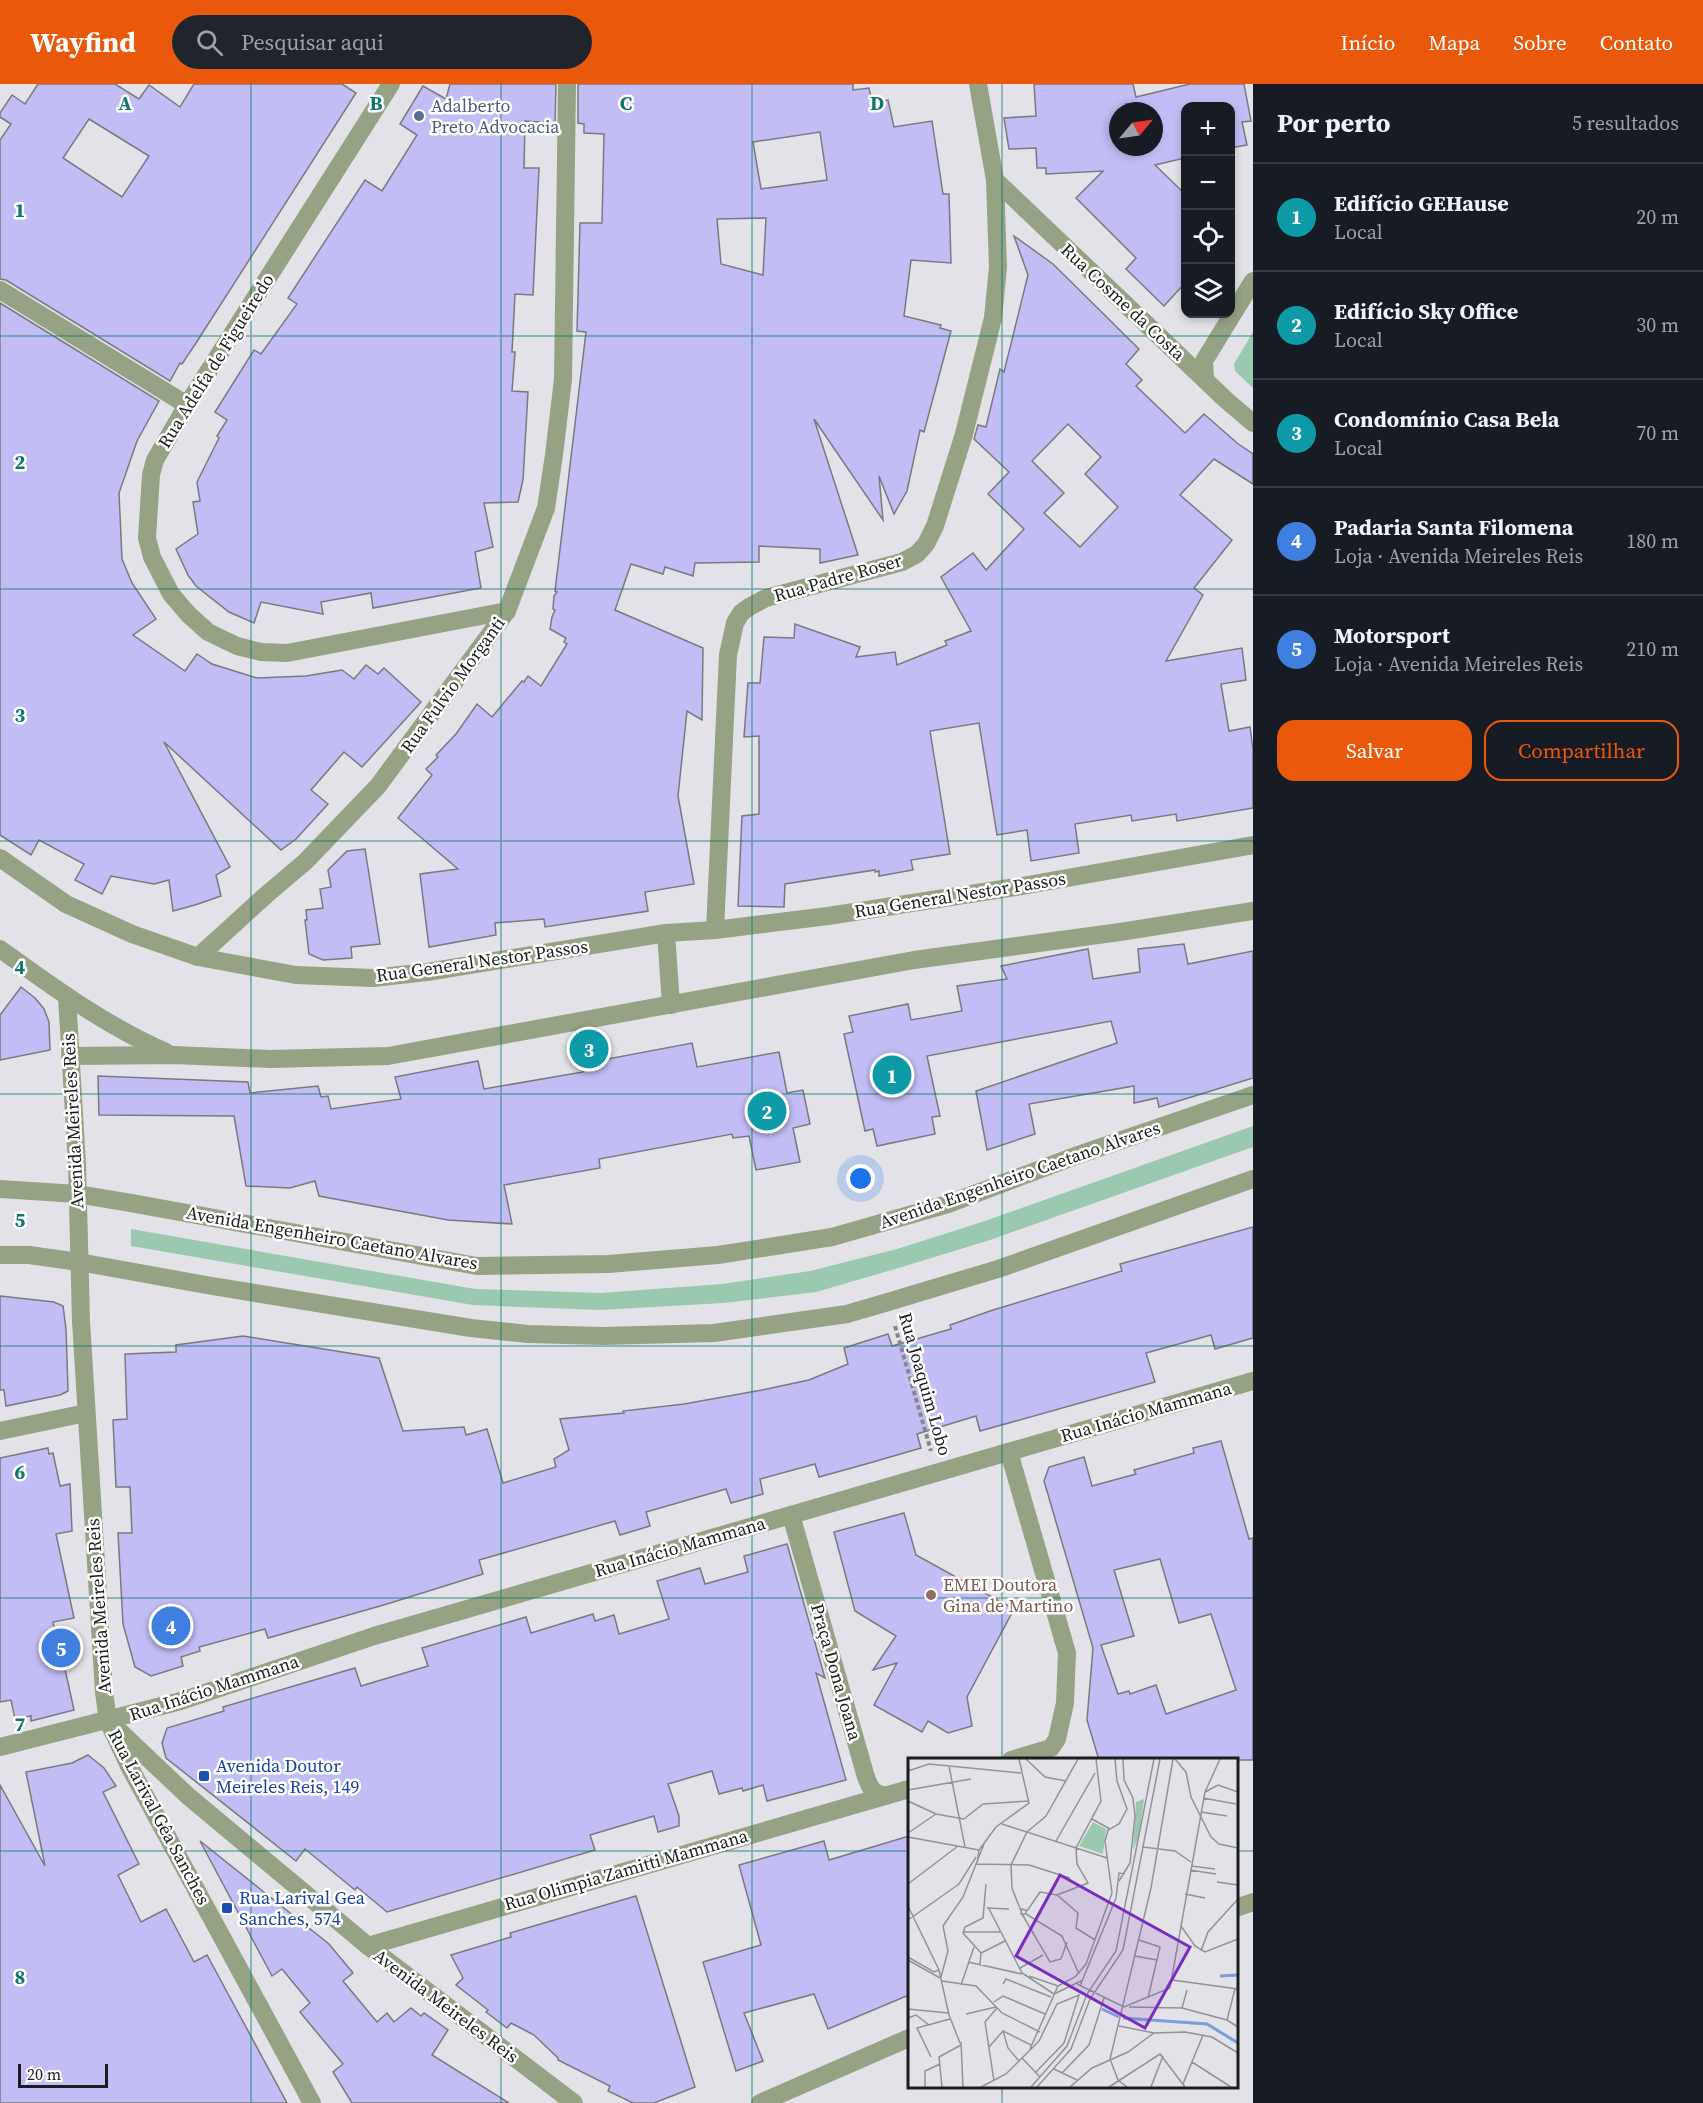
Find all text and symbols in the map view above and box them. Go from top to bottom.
search box [172,15,592,69]
text: Wayfind [30,23,136,61]
icon: search [193,26,226,59]
text: Pesquisar aqui [241,27,384,57]
text: Início [1341,28,1395,57]
text: Mapa [1428,28,1480,57]
text: Sobre [1513,28,1567,57]
text: Contato [1600,28,1673,57]
text: A [118,89,132,117]
text: B [369,89,383,117]
text: C [620,89,632,117]
text: D [870,89,884,117]
place label: Adalberto Preto Advocacia [431,93,560,139]
north arrow [1109,102,1163,156]
map controls [1181,102,1235,318]
button: + [1181,102,1235,156]
text: Por perto [1277,105,1391,141]
marker: Adalberto Preto Advocacia [412,109,426,123]
text: 5 resultados [1572,109,1679,137]
button: − [1181,156,1235,210]
text: Edifício GEHause [1334,188,1509,218]
text: 1 [15,196,25,224]
text: 1 [1291,203,1302,231]
text: 20 m [1636,203,1679,231]
button: locate [1181,210,1235,264]
text: Local [1334,218,1383,246]
street label: Rua Cosme da Costa [1056,237,1192,366]
button: layers [1181,264,1235,318]
street label: Rua Adelfa de Figueiredo [152,269,280,453]
text: Edifício Sky Office [1334,296,1518,326]
text: 2 [1291,311,1302,339]
text: 30 m [1636,311,1679,339]
text: Local [1334,326,1383,354]
text: Condomínio Casa Bela [1334,404,1559,434]
text: 3 [1291,419,1302,447]
text: 70 m [1636,419,1679,447]
text: Local [1334,434,1383,462]
text: 2 [15,448,26,476]
text: Padaria Santa Filomena [1334,512,1573,542]
text: 4 [1291,527,1302,555]
text: 180 m [1626,527,1679,555]
text: Loja · Avenida Meireles Reis [1334,542,1583,570]
street label: Rua Padre Roser [771,547,905,608]
street label: Rua Fulvio Morganti [395,611,511,758]
text: Motorsport [1334,620,1450,650]
text: 5 [1291,635,1302,663]
text: 210 m [1626,635,1679,663]
text: Loja · Avenida Meireles Reis [1334,650,1583,678]
text: 3 [15,701,26,729]
button: Salvar [1277,720,1472,781]
button: Compartilhar [1484,720,1679,781]
street label: Rua General Nestor Passos [852,865,1068,924]
street label: Rua General Nestor Passos [374,933,590,988]
text: 4 [15,953,26,981]
pin: 3 [570,1026,608,1072]
street label: Avenida Meireles Reis [55,1032,90,1209]
pin: 1 [872,1052,912,1098]
pin: 2 [748,1088,786,1134]
street label: Avenida Engenheiro Caetano Alvares [876,1115,1164,1234]
your location [846,1164,875,1193]
street label: Avenida Engenheiro Caetano Alvares [184,1200,480,1275]
text: 5 [15,1206,26,1234]
street label: Rua Joaquim Lobo [893,1309,958,1458]
street label: Rua Inácio Mammana [1057,1375,1235,1448]
text: 6 [15,1458,26,1486]
street label: Rua Inácio Mammana [591,1510,769,1583]
street label: Avenida Meireles Reis [80,1517,117,1695]
place label: EMEI Doutora Gina de Martino [943,1572,1074,1618]
marker: EMEI Doutora Gina de Martino [924,1588,938,1602]
street label: Praça Dona Joana [805,1600,868,1744]
pin: 4 [152,1604,190,1648]
pin: 5 [42,1626,80,1670]
street label: Rua Inácio Mammana [126,1648,303,1727]
text: 7 [15,1710,26,1738]
street label: Rua Larival Gêa Sanches [102,1725,216,1909]
place label: Avenida Doutor Meireles Reis, 149 [216,1753,360,1799]
inset map [908,1758,1238,2088]
marker: Avenida Doutor Meireles Reis, 149 [197,1769,211,1783]
street label: Rua Olimpia Zamitti Mammana [501,1822,751,1916]
place label: Rua Larival Gea Sanches, 574 [239,1885,366,1931]
marker: Rua Larival Gea Sanches, 574 [220,1901,234,1915]
street label: Avenida Meireles Reis [369,1943,524,2069]
text: 8 [15,1963,25,1991]
scale bar [18,2061,108,2088]
text: 20 m [27,2063,61,2085]

